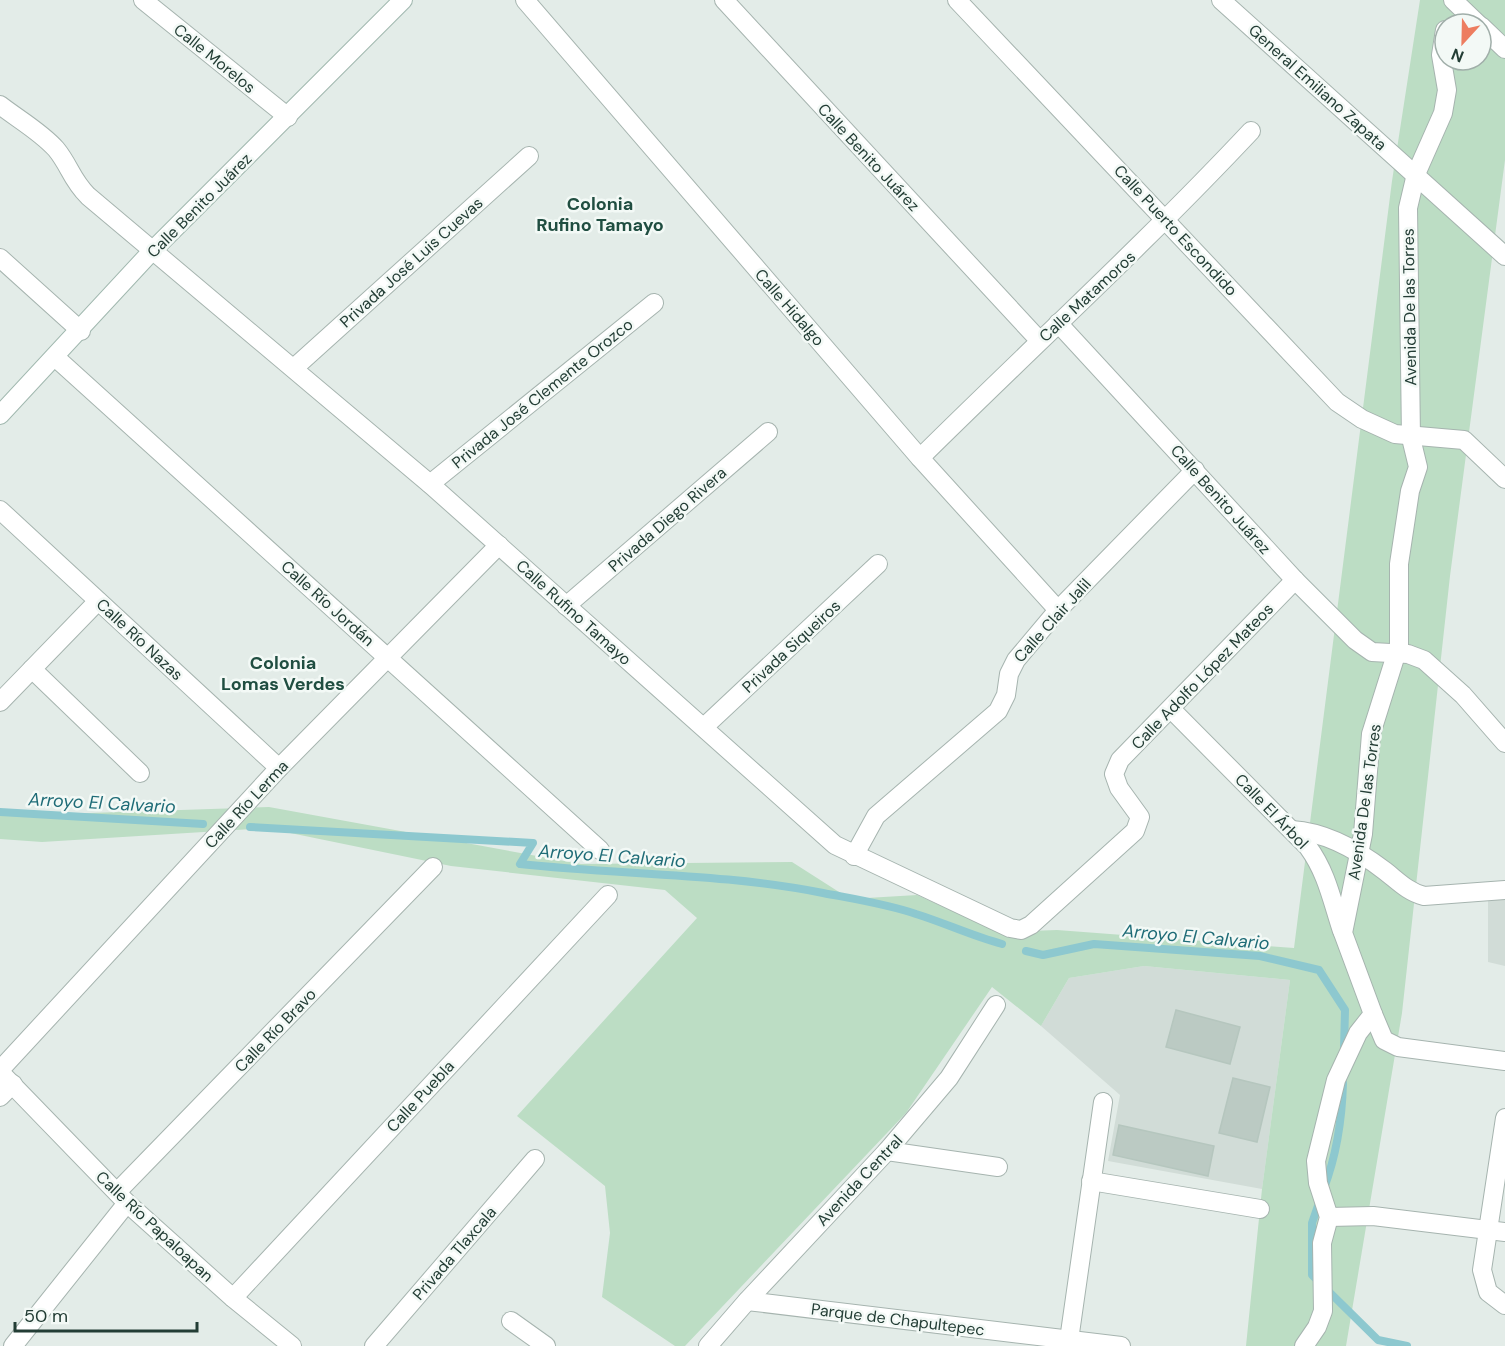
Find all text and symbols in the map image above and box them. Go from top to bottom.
north arrow [1433,12,1493,72]
street label: Calle Morelos [169,19,260,98]
street label: General Emiliano Zapata [1244,20,1391,155]
text: N [1448,44,1467,67]
street label: Calle Benito Juárez [813,99,924,216]
street label: Calle Benito Juárez [142,148,256,262]
street label: Calle Puerto Escondido [1109,160,1242,300]
street label: Privada José Luis Cuevas [335,192,487,332]
district label: Colonia Rufino Tamayo [536,192,664,237]
street label: Avenida De las Torres [1398,228,1421,386]
street label: Calle Matamoros [1035,246,1140,346]
street label: Calle Hidalgo [750,264,829,350]
street label: Privada José Clemente Orozco [447,314,637,473]
street label: Calle Benito Juárez [1166,440,1275,558]
street label: Privada Diego Rivera [604,462,731,577]
street label: Calle Rufino Tamayo [512,555,636,670]
street label: Calle Río Jordán [277,556,379,651]
street label: Calle Clair Jalil [1009,574,1096,667]
street label: Calle Río Nazas [92,594,188,685]
street label: Privada Siqueiros [738,595,845,697]
street label: Calle Adolfo López Mateos [1127,599,1278,754]
district label: Colonia Lomas Verdes [221,651,345,696]
street label: Avenida De las Torres [1343,723,1386,882]
street label: Calle Río Lerma [200,756,293,853]
street label: Calle El Árbol [1230,769,1313,854]
water label: Arroyo El Calvario [27,787,176,819]
water label: Arroyo El Calvario [537,839,687,873]
water label: Arroyo El Calvario [1120,919,1271,955]
street label: Calle Río Bravo [230,984,321,1077]
street label: Calle Puebla [382,1056,459,1137]
street label: Avenida Central [812,1130,907,1230]
street label: Calle Río Papaloapan [91,1166,218,1286]
street label: Privada Tlaxcala [408,1202,501,1305]
scale bar [15,1295,196,1333]
street label: Parque de Chapultepec [810,1298,986,1341]
text: 50 m [24,1304,68,1328]

